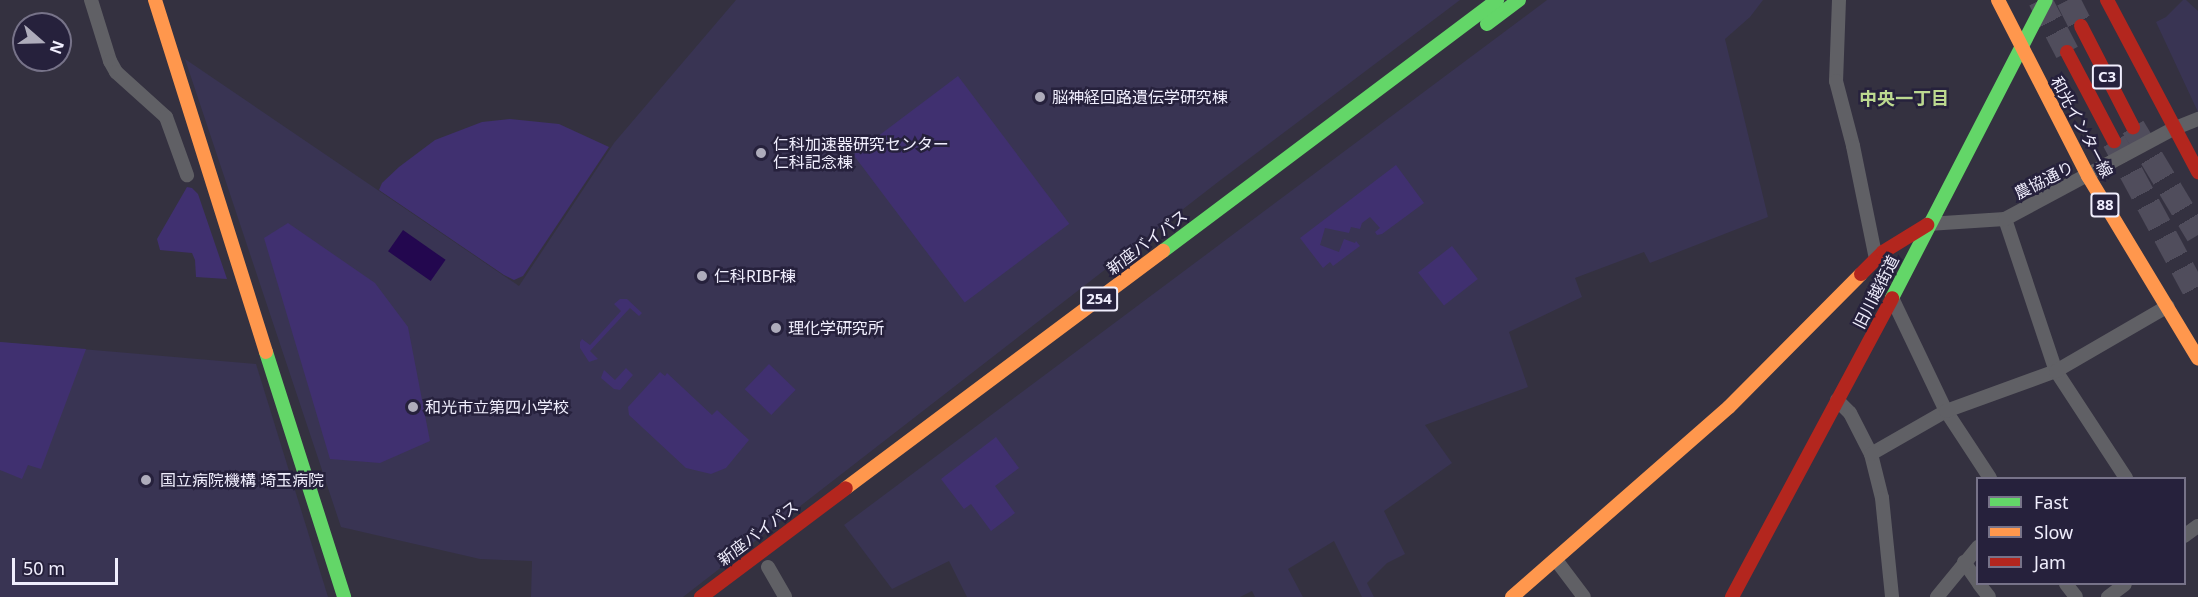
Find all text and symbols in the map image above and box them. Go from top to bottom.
north arrow [12,12,72,72]
text: N [44,38,70,57]
road number: C3 [2090,65,2124,89]
street label: 和光インター線 [2047,73,2117,181]
place label: 脳神経回路遺伝学研究棟 [1052,87,1228,107]
district label: 中央一丁目 [1859,87,1949,109]
marker: 脳神経回路遺伝学研究棟 [1033,90,1047,104]
place label: 仁科加速器研究センター 仁科記念棟 [773,134,949,172]
marker: 仁科加速器研究センター 仁科記念棟 [754,146,768,160]
street label: 農協通り [2011,157,2077,203]
road number: 88 [2090,193,2120,217]
street label: 新座バイパス [1103,205,1191,279]
street label: 旧川越街道 [1849,252,1903,332]
place label: 仁科RIBF棟 [714,266,796,286]
marker: 仁科RIBF棟 [695,269,709,283]
road number: 254 [1080,287,1118,311]
place label: 理化学研究所 [788,318,884,338]
marker: 理化学研究所 [769,321,783,335]
place label: 和光市立第四小学校 [425,397,569,417]
marker: 和光市立第四小学校 [406,400,420,414]
place label: 国立病院機構 埼玉病院 [160,470,324,490]
marker: 国立病院機構 埼玉病院 [137,471,155,489]
legend [1976,477,2186,585]
text: Fast [2034,490,2069,514]
street label: 新座バイパス [714,496,802,570]
text: Slow [2034,520,2073,544]
scale bar [15,546,122,584]
text: Jam [2034,550,2066,574]
text: 50 m [23,556,65,580]

